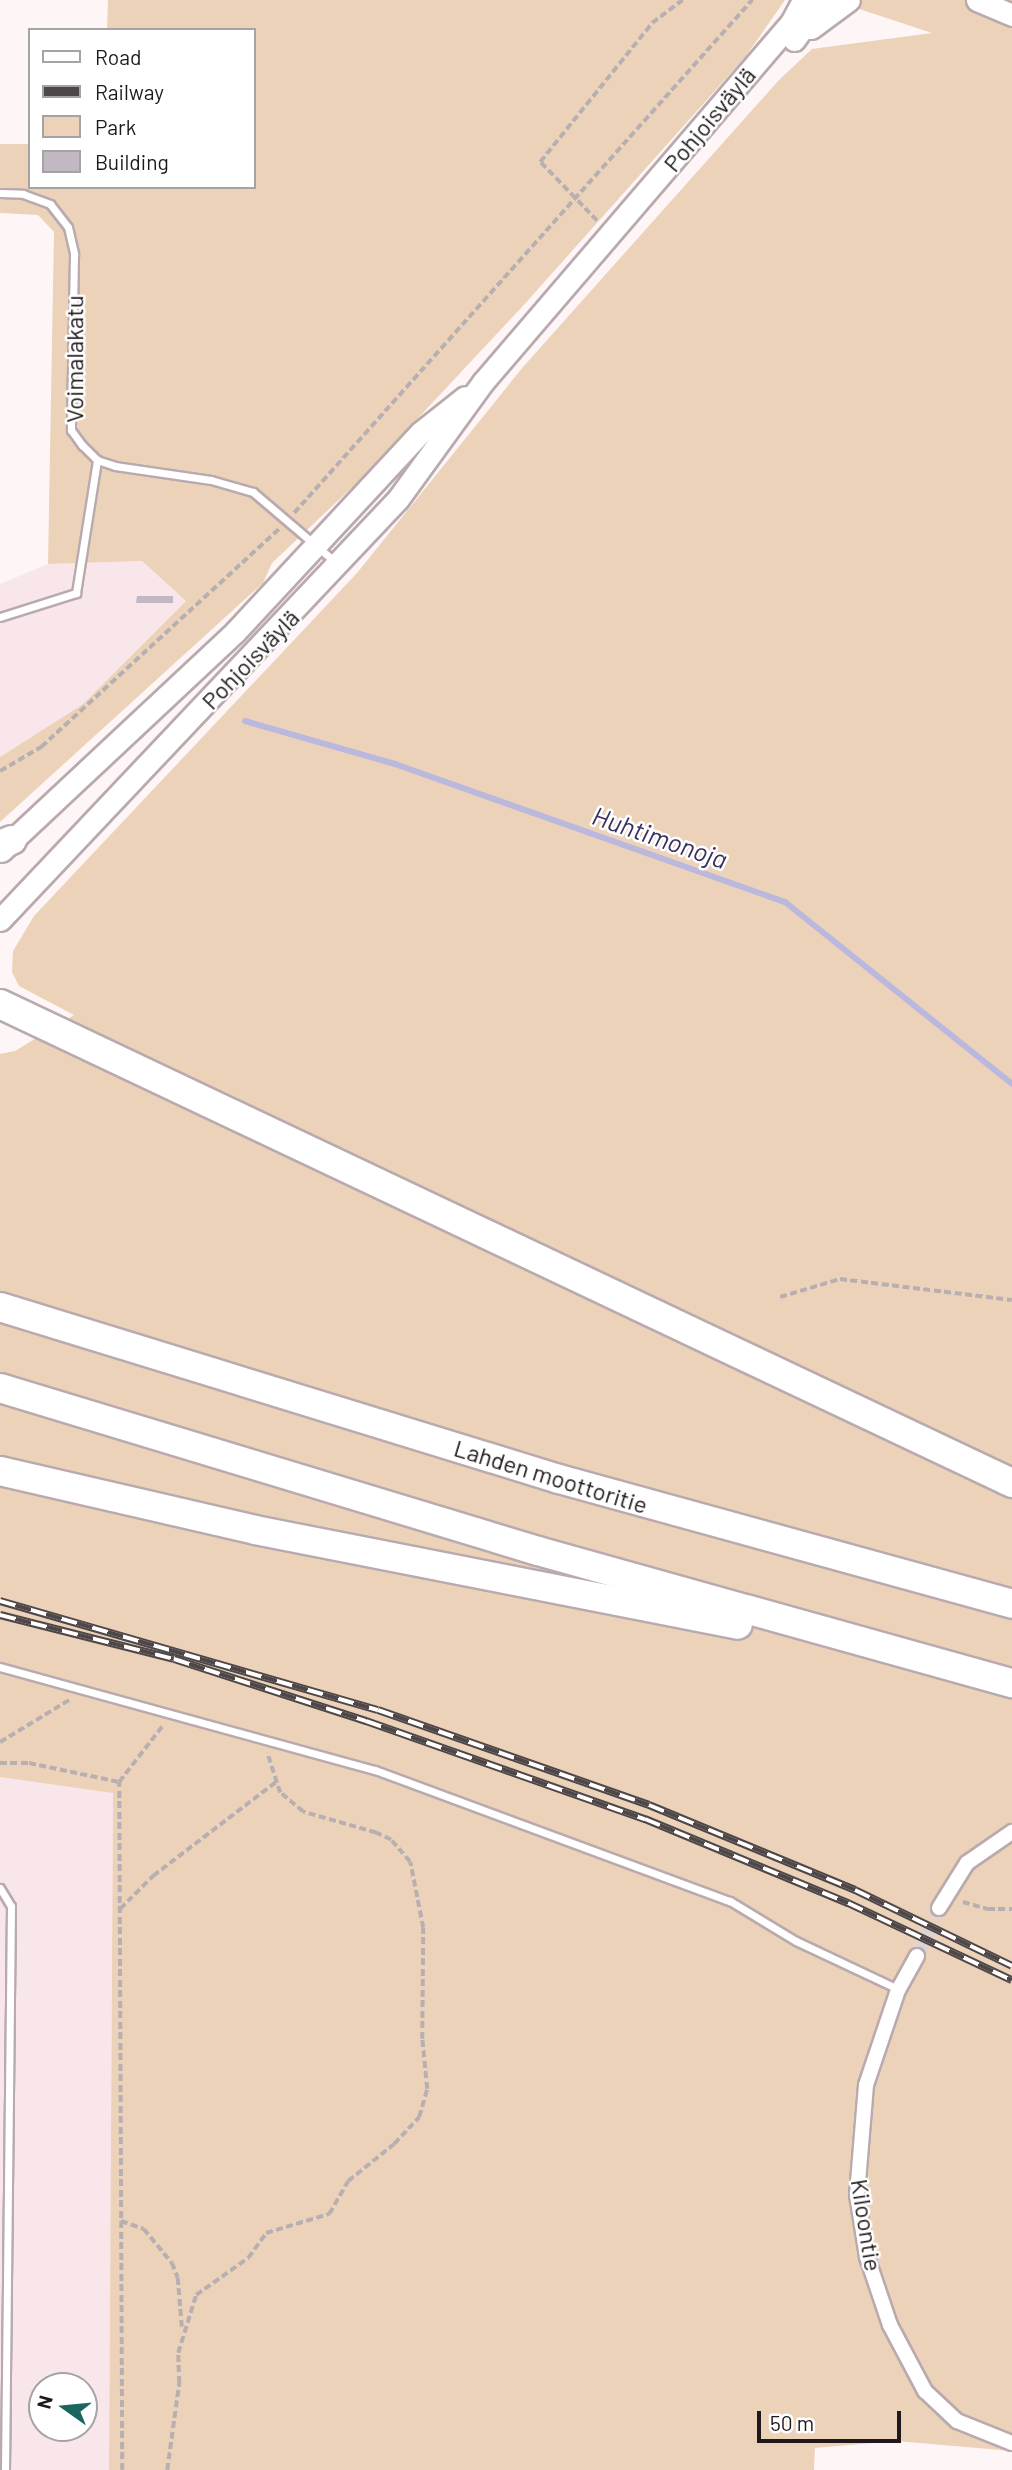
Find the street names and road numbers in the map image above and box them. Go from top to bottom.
street label: Pohjoisväylä [657,61,761,177]
street label: Voimalakatu [60,295,88,423]
street label: Pohjoisväylä [195,603,305,715]
street label: Lahden moottoritie [451,1433,651,1519]
street label: Kiloontie [845,2177,889,2273]

